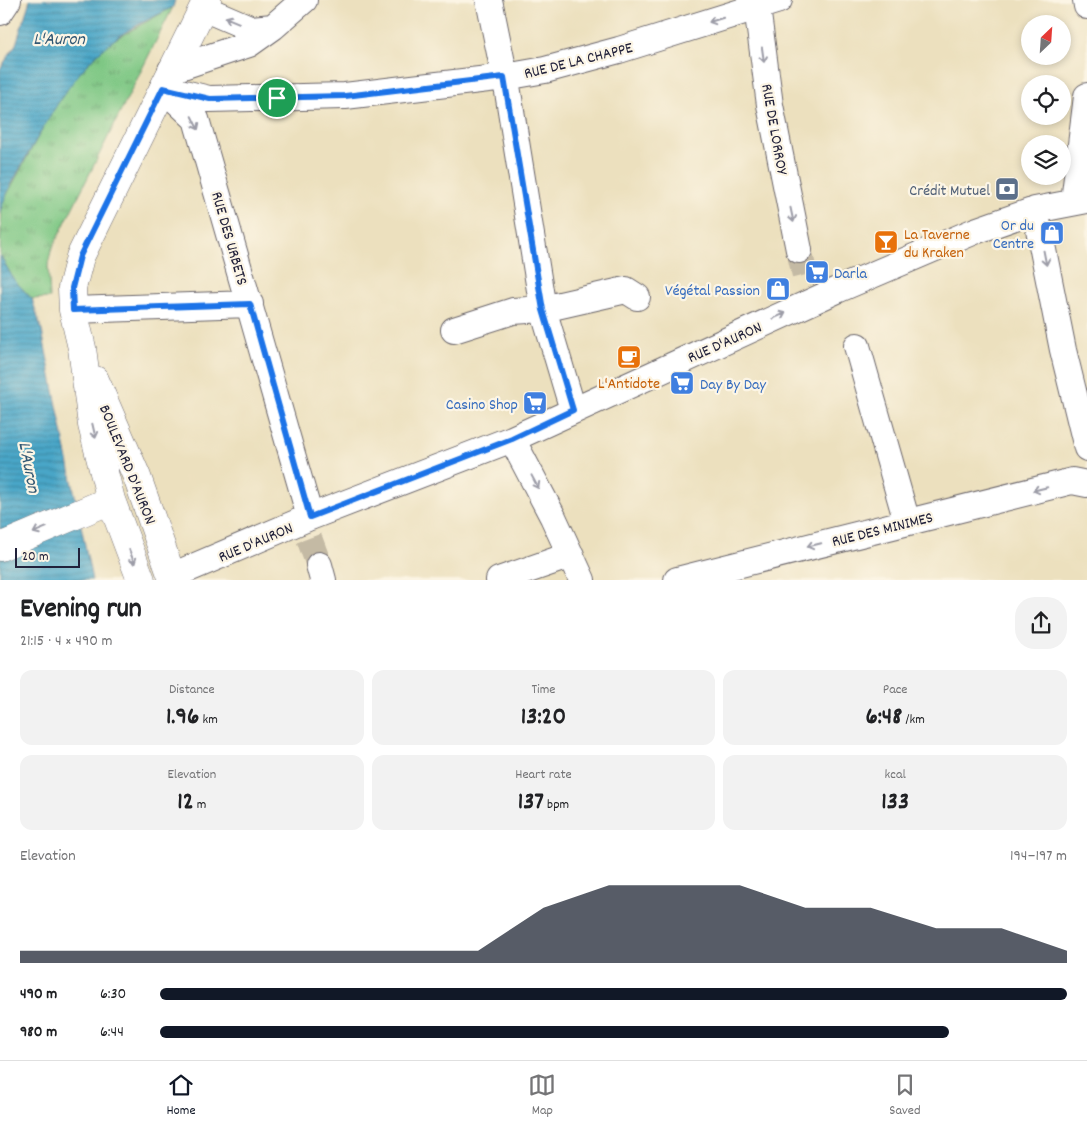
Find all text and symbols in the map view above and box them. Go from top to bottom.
one-way arrow [225,14,240,24]
one-way arrow [708,15,724,25]
north arrow [1021,15,1071,65]
map controls [1021,15,1071,185]
water label: L'Auron [33,28,85,53]
street label: RUE DE LA CHAPPE [522,37,636,86]
one-way arrow [758,47,768,63]
button: locate [1021,75,1071,125]
pin [256,77,298,119]
street label: RUE DE LORROY [754,82,793,178]
icon: arrive [263,84,291,112]
one-way arrow [191,115,201,130]
button: layers [1021,135,1071,185]
bank icon: Crédit Mutuel [994,176,1020,202]
place label: Crédit Mutuel [909,180,990,203]
street label: RUE DES URBETS [204,189,253,288]
one-way arrow [787,207,797,223]
place label: Or du Centre [993,215,1034,256]
shop icon: Or du Centre [1039,220,1065,246]
place label: La Taverne du Kraken [904,224,970,265]
bar icon: La Taverne du Kraken [873,229,899,255]
one-way arrow [1040,250,1050,266]
supermarket icon: Darla [804,259,830,285]
place label: Darla [834,263,868,286]
shop icon: Végétal Passion [765,276,791,302]
place label: Végétal Passion [665,280,760,303]
one-way arrow [771,311,786,320]
street label: RUE D'AURON [684,317,766,370]
cafe icon: L'Antidote [616,344,642,370]
supermarket icon: Day By Day [669,370,695,396]
place label: L'Antidote [598,373,660,396]
place label: Day By Day [700,374,766,397]
supermarket icon: Casino Shop [522,390,548,416]
place label: Casino Shop [446,394,518,417]
street label: BOULEVARD D'AURON [92,402,161,528]
one-way arrow [90,423,99,439]
water label: L'Auron [10,440,45,496]
one-way arrow [531,474,540,489]
one-way arrow [1032,485,1048,494]
street label: RUE DES MINIMES [830,507,936,554]
street label: RUE D'AURON [215,517,297,569]
one-way arrow [33,526,48,536]
one-way arrow [806,541,822,550]
scale bar [15,545,80,568]
text: 20 m [22,547,49,567]
one-way arrow [129,549,138,564]
text: Evening run [20,591,142,631]
button: share [1015,597,1067,649]
text: 21:15 · 4 × 490 m [20,630,113,653]
text: Distance [169,680,215,700]
text: Time [532,680,555,700]
text: Pace [883,680,908,700]
text: 1.96 [166,700,199,736]
text: 13:20 [521,700,566,736]
text: 6:48 [865,700,902,736]
text: km [199,710,218,730]
text: /km [902,710,925,730]
text: Elevation [167,765,216,785]
text: Heart rate [515,765,572,785]
text: kcal [885,765,906,785]
text: 12 [177,785,194,821]
text: 137 [518,785,544,821]
text: 133 [881,785,909,821]
text: m [194,795,206,815]
text: bpm [544,795,569,815]
text: Elevation [20,845,76,868]
text: 194–197 m [1010,845,1067,868]
text: 490 m [20,983,57,1006]
text: 6:30 [100,983,126,1006]
text: 980 m [20,1021,57,1044]
text: 6:44 [100,1021,124,1044]
tab: Home [166,1071,196,1121]
tab: Map [528,1071,556,1121]
tab: Saved [889,1071,921,1121]

